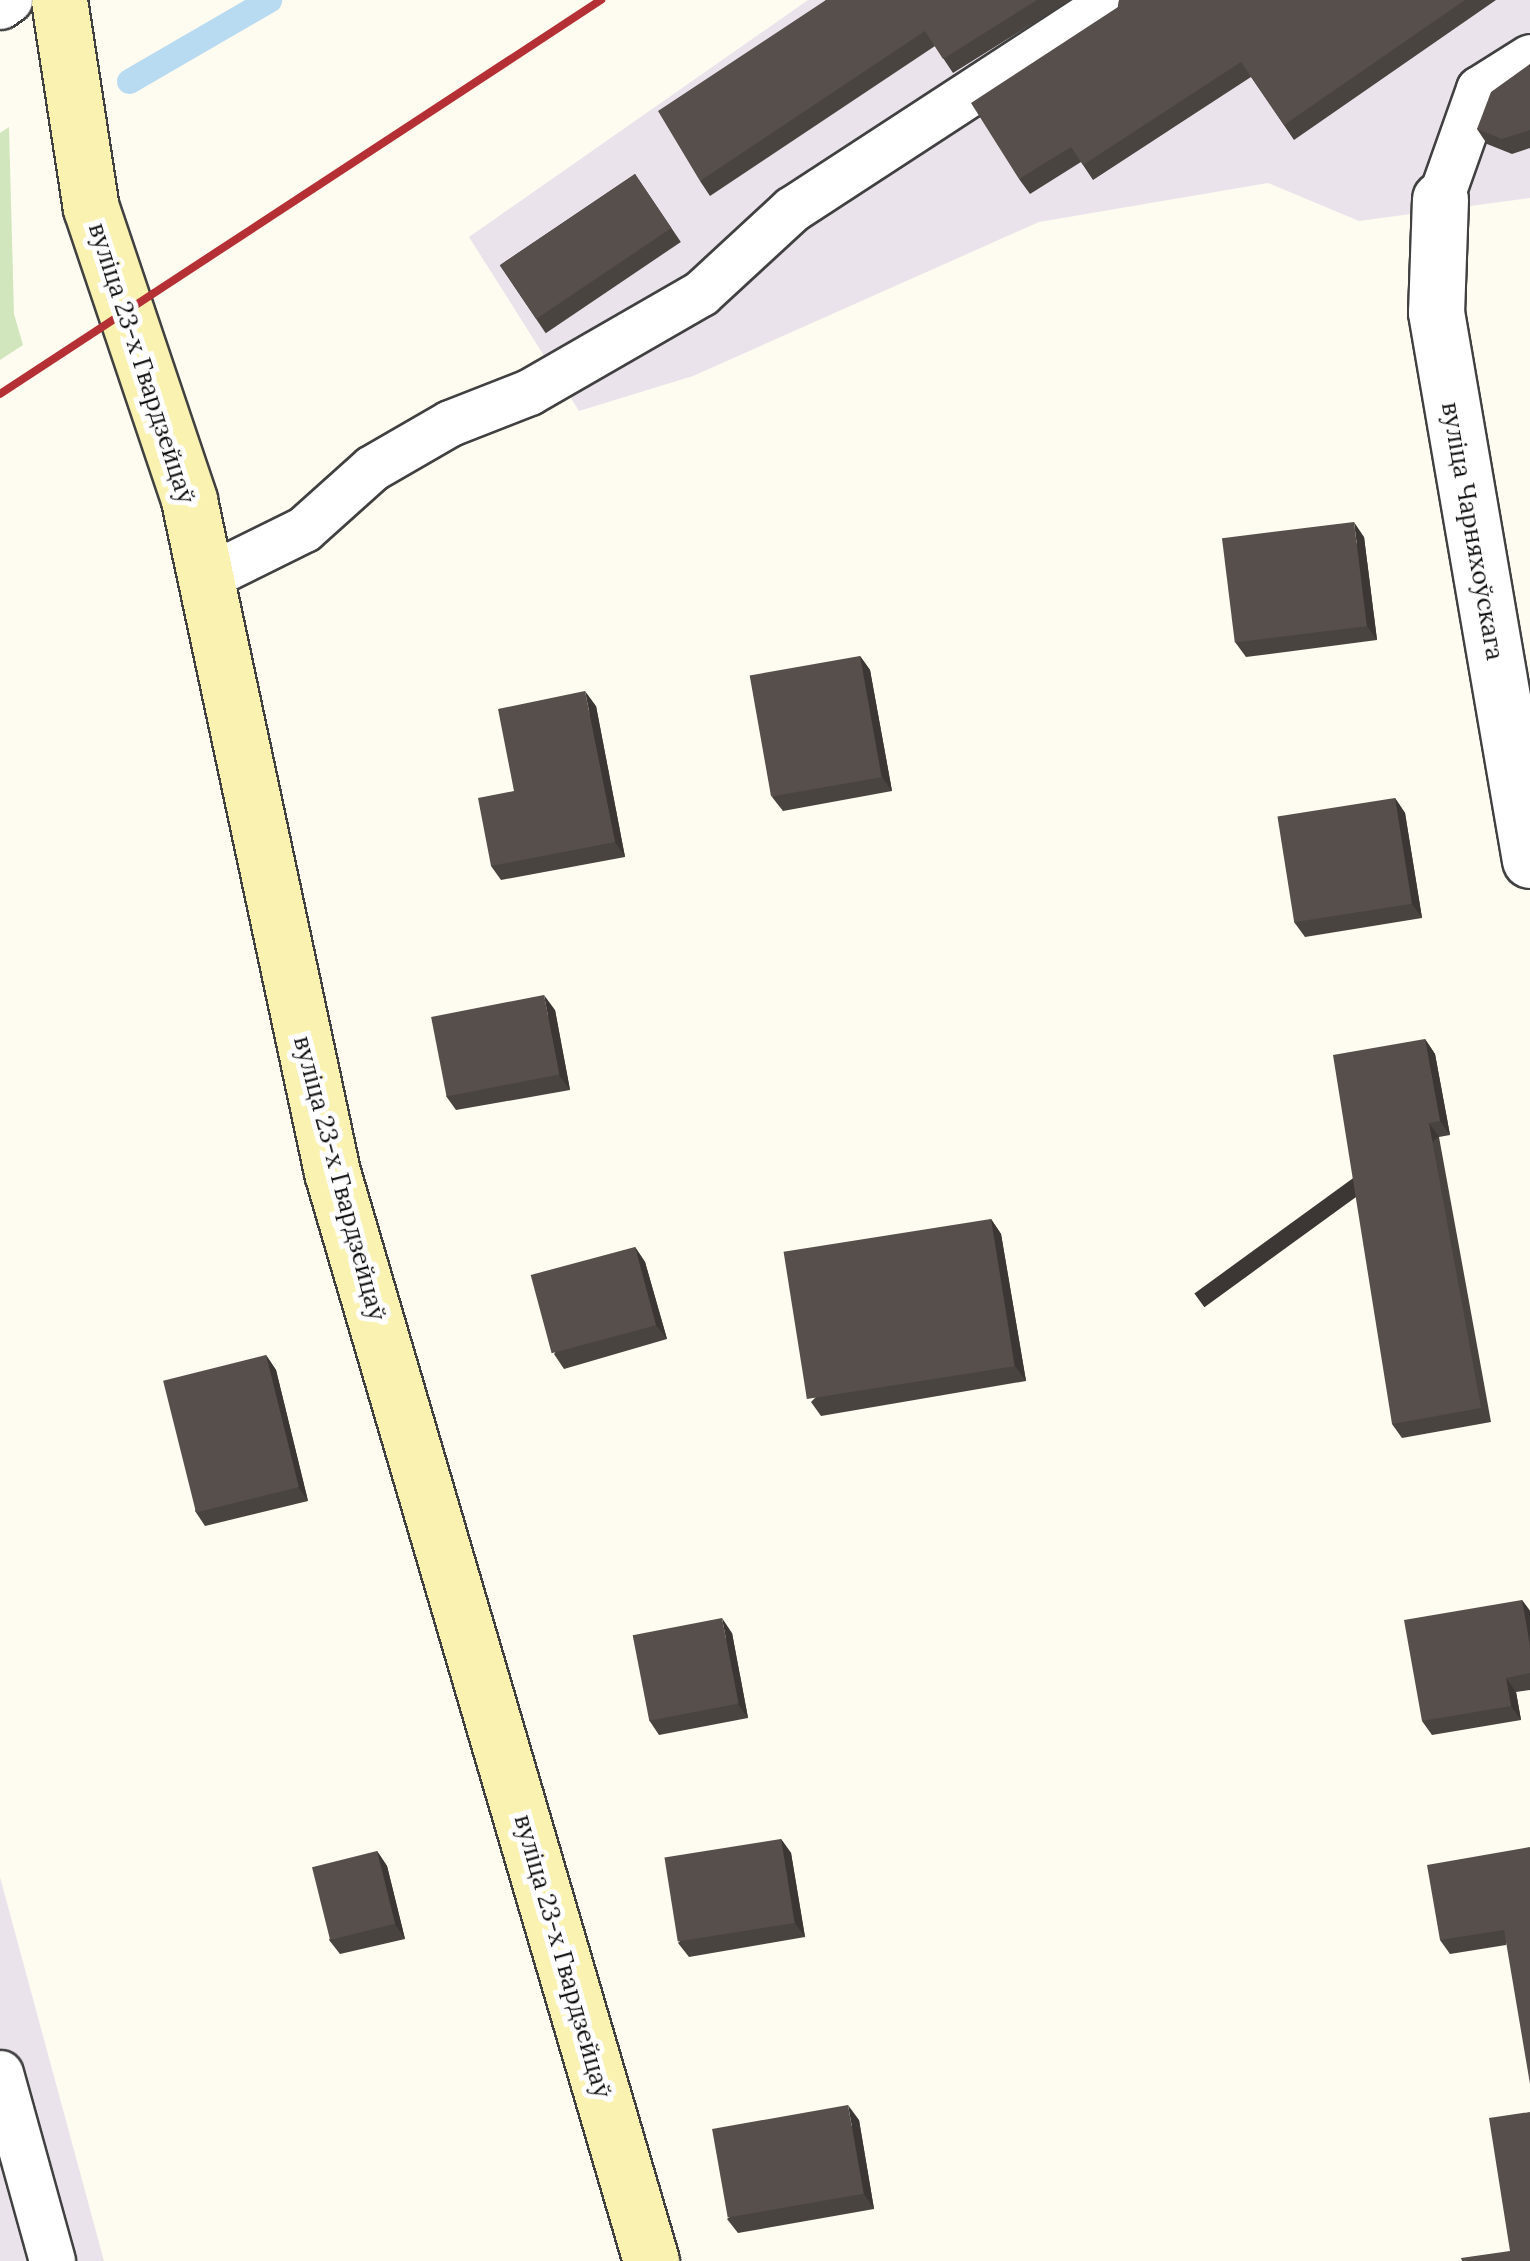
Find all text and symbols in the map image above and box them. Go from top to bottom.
street label: вуліца 23-х Гвардзейцаў [82,219,202,507]
street label: вуліца Чарняхоўскага [1436,400,1510,662]
street label: вуліца 23-х Гвардзейцаў [288,1032,392,1324]
street label: вуліца 23-х Гвардзейцаў [508,1811,618,2101]

